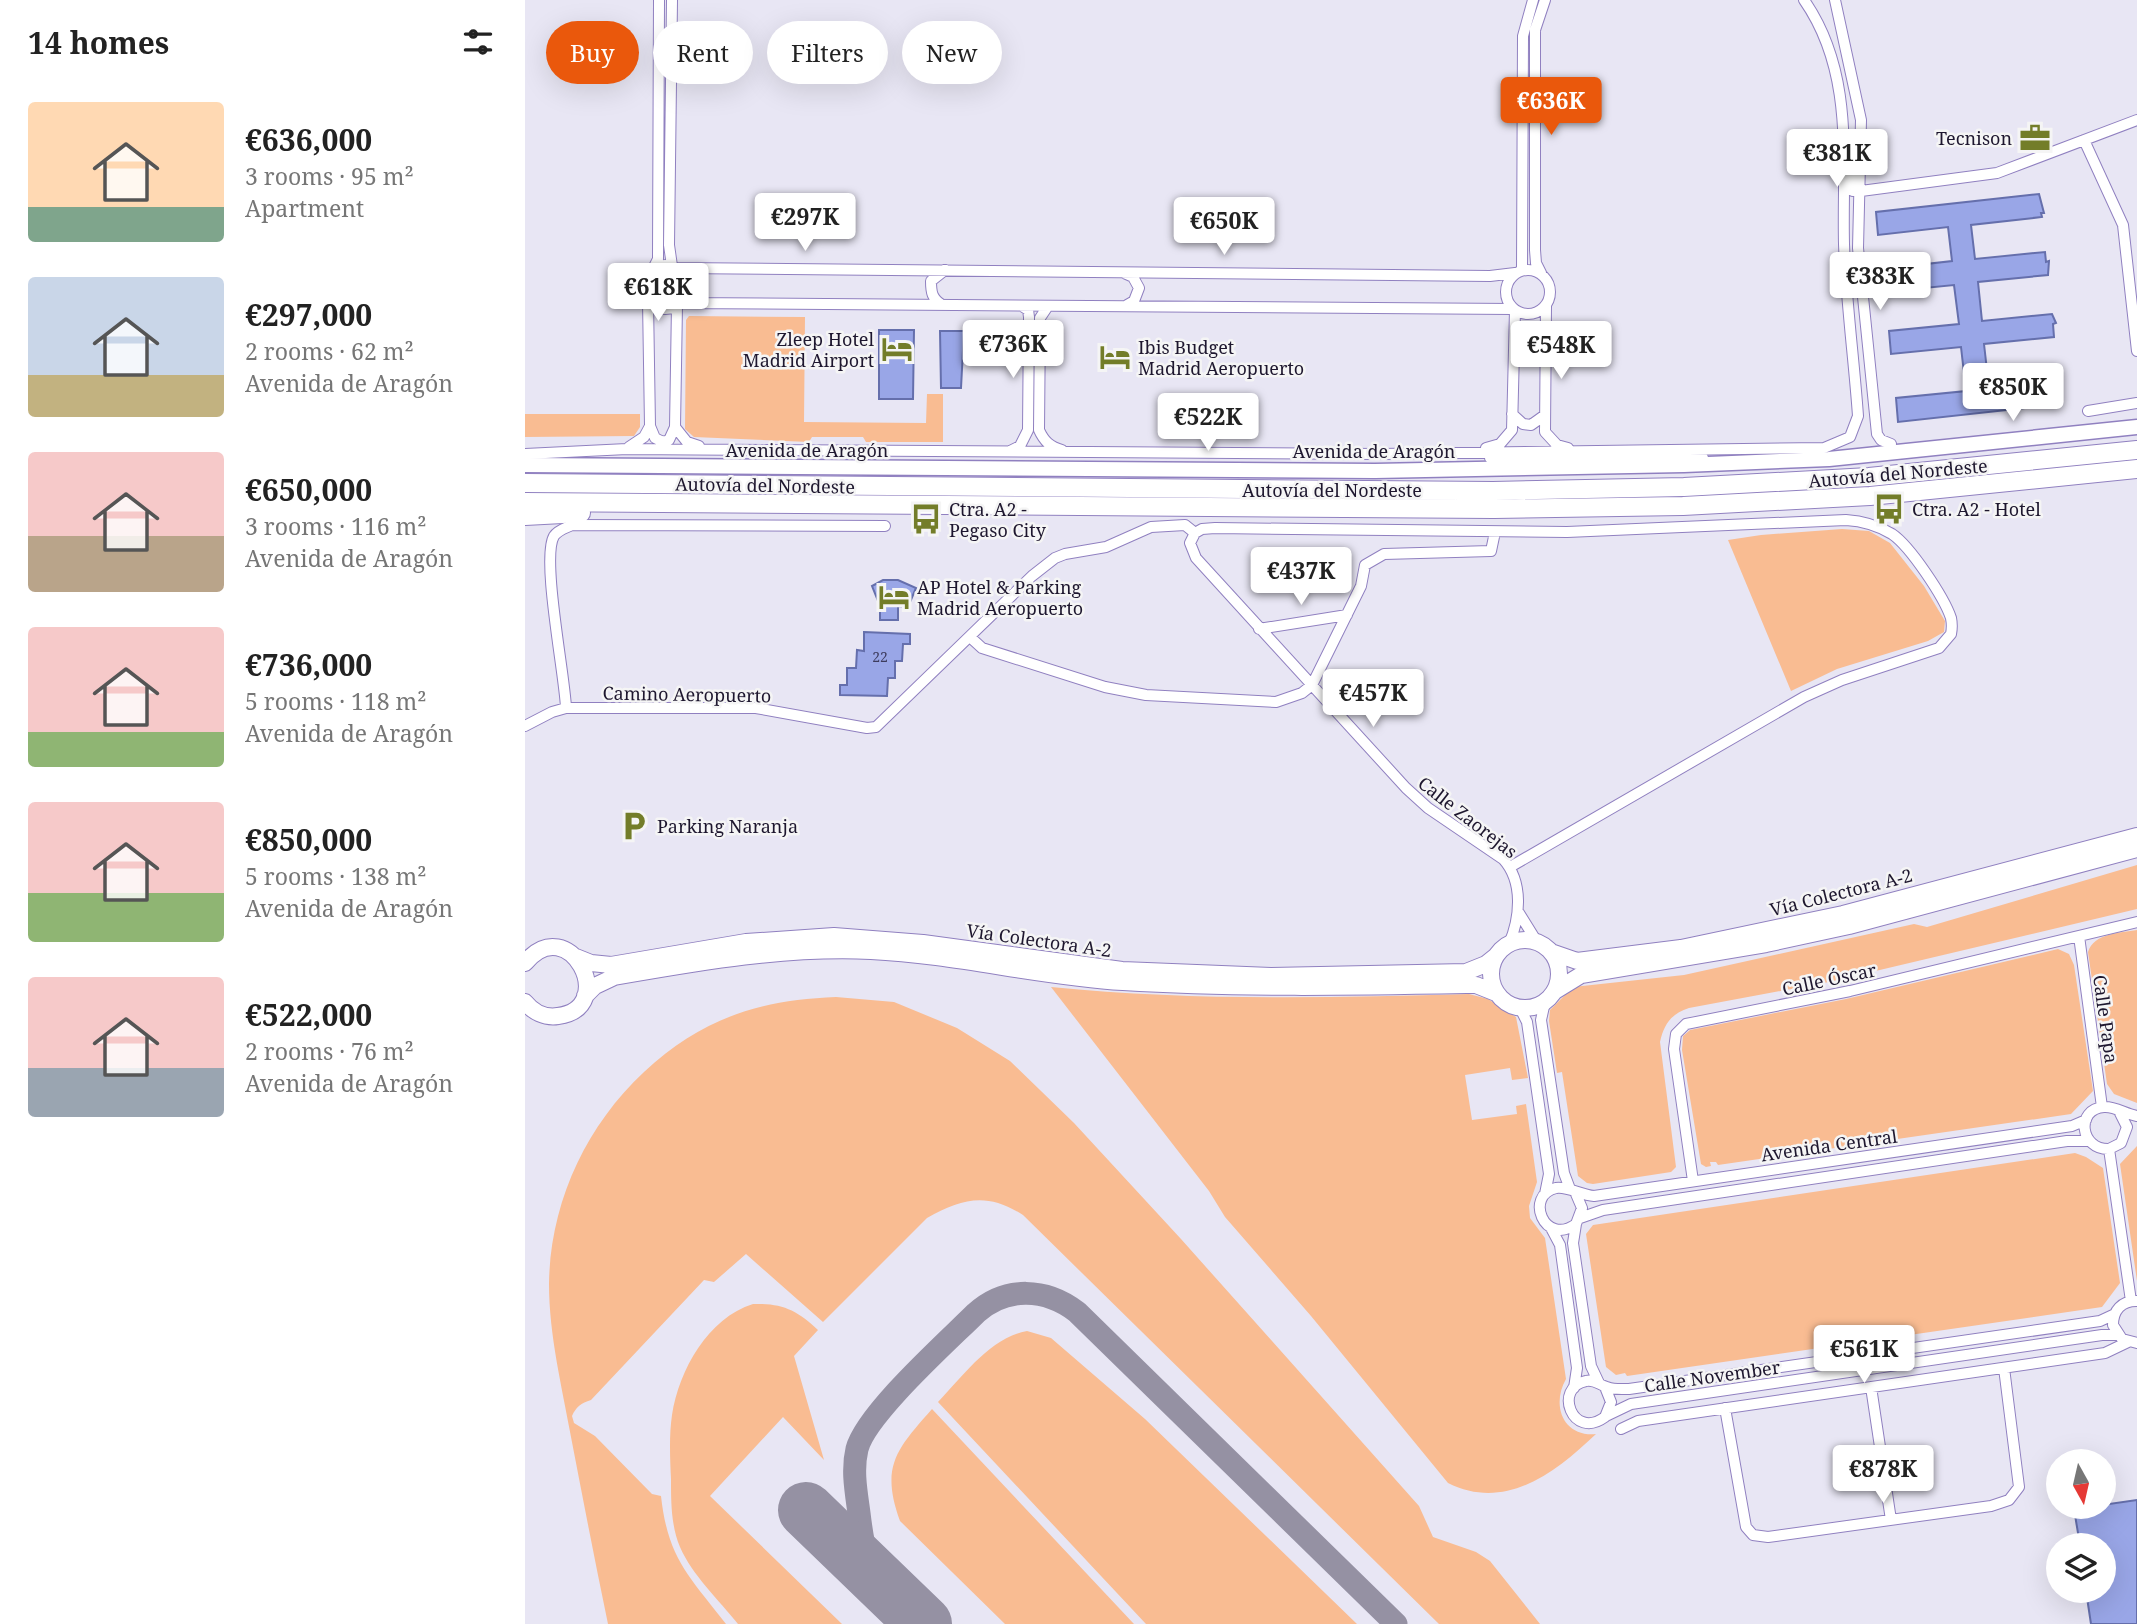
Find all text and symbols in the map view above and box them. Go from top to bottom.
chip: Buy [546,21,639,84]
chip: Rent [653,21,753,84]
chip: Filters [767,21,888,84]
chip: New [902,21,1002,84]
text: 14 homes [28,22,169,63]
icon: filters [459,23,497,61]
pin: €636K [1502,78,1600,137]
text: €636K [1517,84,1585,116]
text: €636,000 [245,119,372,160]
office icon: Tecnison [2018,121,2052,155]
place label: Tecnison [1936,126,2012,150]
icon: home [84,130,168,214]
pin: €381K [1788,130,1886,189]
text: €381K [1803,136,1871,168]
text: 3 rooms · 95 m² [245,160,414,192]
text: Apartment [245,192,364,224]
pin: €297K [756,194,854,253]
pin: €650K [1175,198,1273,257]
text: €297K [771,200,839,232]
text: €650K [1190,204,1258,236]
pin: €383K [1831,252,1929,312]
text: €383K [1846,259,1914,291]
pin: €618K [609,264,707,323]
text: €618K [624,270,692,302]
text: €297,000 [245,294,372,335]
icon: home [84,305,168,389]
pin: €736K [964,320,1062,380]
pin: €548K [1512,322,1610,381]
place label: Zleep Hotel Madrid Airport [743,327,874,372]
text: €736K [979,327,1047,359]
text: €548K [1527,328,1595,360]
hotel icon: Zleep Hotel Madrid Airport [880,332,914,366]
text: 2 rooms · 62 m² [245,335,414,367]
place label: Ibis Budget Madrid Aeropuerto [1138,335,1304,380]
hotel icon: Ibis Budget Madrid Aeropuerto [1098,340,1132,374]
pin: €850K [1964,364,2062,423]
text: Avenida de Aragón [245,367,453,399]
text: €850K [1979,370,2047,402]
pin: €522K [1159,393,1257,453]
text: €522K [1174,400,1242,432]
street label: Avenida de Aragón [726,438,889,462]
street label: Avenida de Aragón [1293,439,1456,463]
street label: Autovía del Nordeste [1807,453,1989,493]
text: €650,000 [245,469,372,510]
street label: Autovía del Nordeste [675,471,855,499]
street label: Autovía del Nordeste [1242,478,1422,502]
icon: home [84,480,168,564]
bus stop icon: Ctra. A2 - Hotel [1872,492,1906,526]
place label: Ctra. A2 - Pegaso City [949,497,1047,542]
place label: Ctra. A2 - Hotel [1912,497,2041,521]
bus stop icon: Ctra. A2 - Pegaso City [909,502,943,536]
text: 3 rooms · 116 m² [245,510,427,542]
text: Avenida de Aragón [245,542,453,574]
pin: €437K [1252,548,1350,607]
text: €437K [1267,554,1335,586]
place label: AP Hotel & Parking Madrid Aeropuerto [917,575,1083,620]
hotel icon: AP Hotel & Parking Madrid Aeropuerto [877,580,911,614]
text: €736,000 [245,644,372,685]
house number: 22 [872,647,888,666]
icon: home [84,655,168,739]
pin: €457K [1324,670,1422,729]
text: €457K [1339,676,1407,708]
street label: Camino Aeropuerto [602,681,772,707]
text: 5 rooms · 118 m² [245,685,427,717]
text: Avenida de Aragón [245,717,453,749]
street label: Calle Zaorejas [1413,771,1523,863]
parking icon: Parking Naranja [617,809,651,843]
place label: Parking Naranja [657,814,798,838]
text: €850,000 [245,819,372,860]
icon: home [84,830,168,914]
text: 5 rooms · 138 m² [245,860,427,892]
street label: Vía Colectora A-2 [1767,863,1915,921]
text: Avenida de Aragón [245,892,453,924]
street label: Vía Colectora A-2 [965,918,1113,962]
street label: Calle Óscar [1780,957,1879,1001]
street label: Calle Papa [2088,973,2124,1065]
text: €522,000 [245,994,372,1035]
icon: home [84,1005,168,1089]
text: 2 rooms · 76 m² [245,1035,414,1067]
text: Avenida de Aragón [245,1067,453,1099]
street label: Avenida Central [1759,1124,1899,1166]
pin: €561K [1815,1326,1913,1385]
text: €561K [1830,1332,1898,1364]
street label: Calle November [1642,1355,1782,1397]
pin: €878K [1834,1446,1932,1505]
north arrow [2046,1449,2116,1519]
map controls [2046,1449,2116,1603]
text: €878K [1849,1452,1917,1484]
button: layers [2046,1533,2116,1603]

